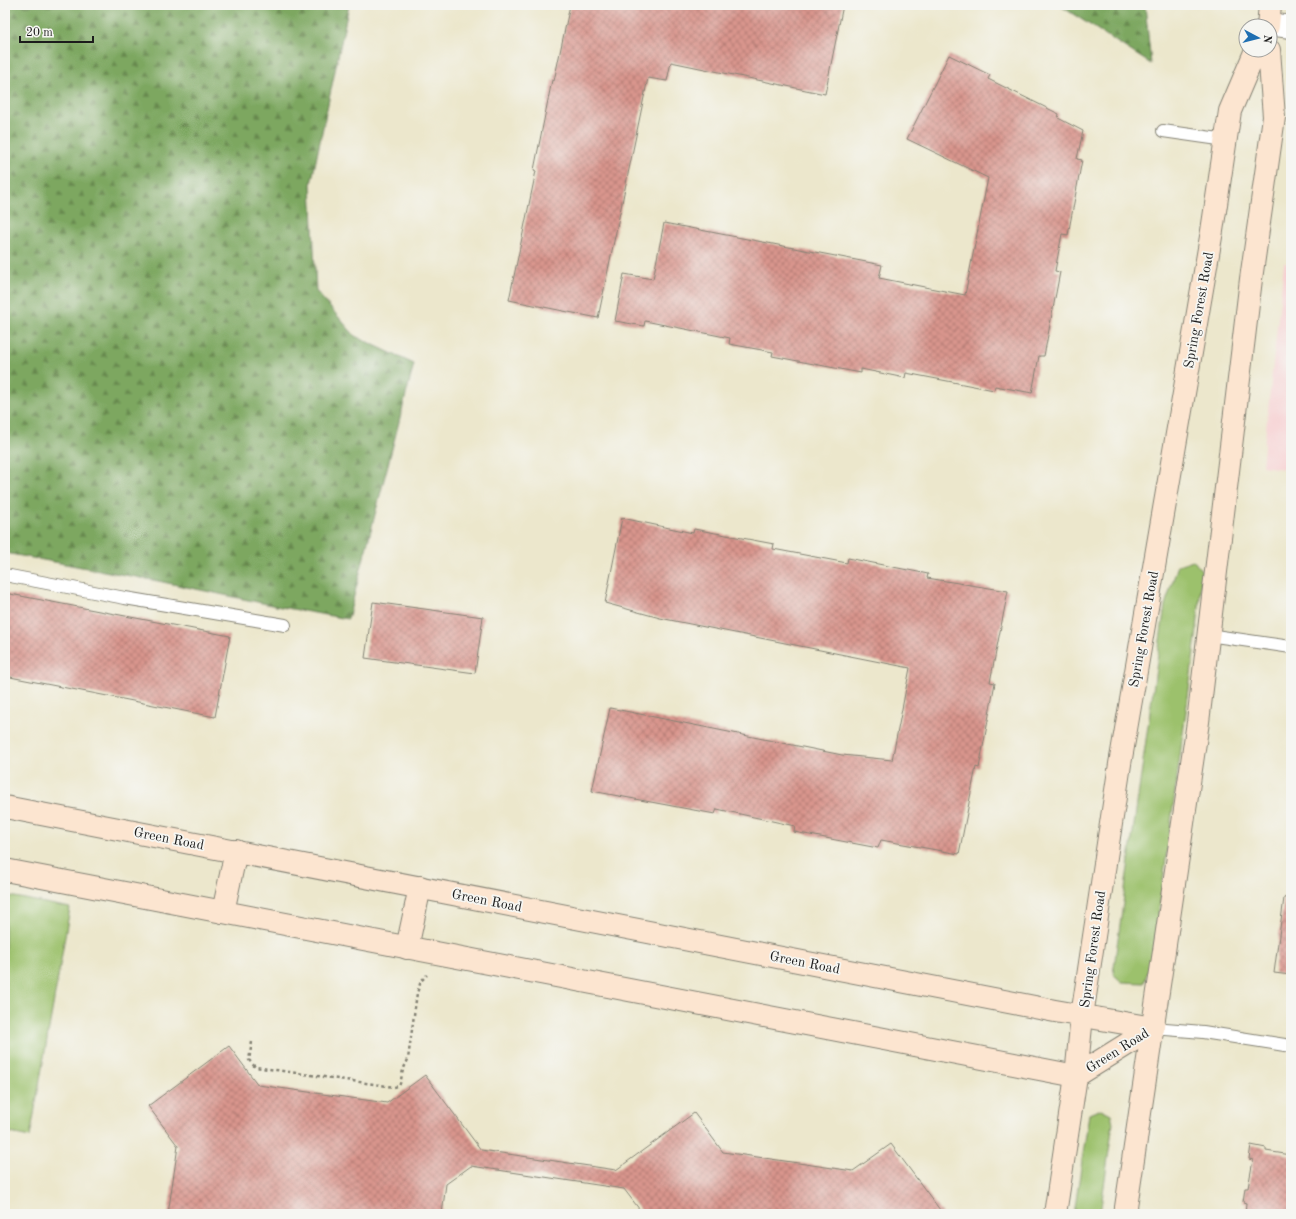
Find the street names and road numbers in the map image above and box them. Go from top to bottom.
street label: Spring Forest Road [1182,251,1216,370]
street label: Spring Forest Road [1127,570,1161,689]
street label: Green Road [132,825,205,853]
street label: Green Road [450,887,523,915]
street label: Spring Forest Road [1078,890,1108,1009]
street label: Green Road [768,949,841,977]
street label: Green Road [1084,1026,1152,1076]

